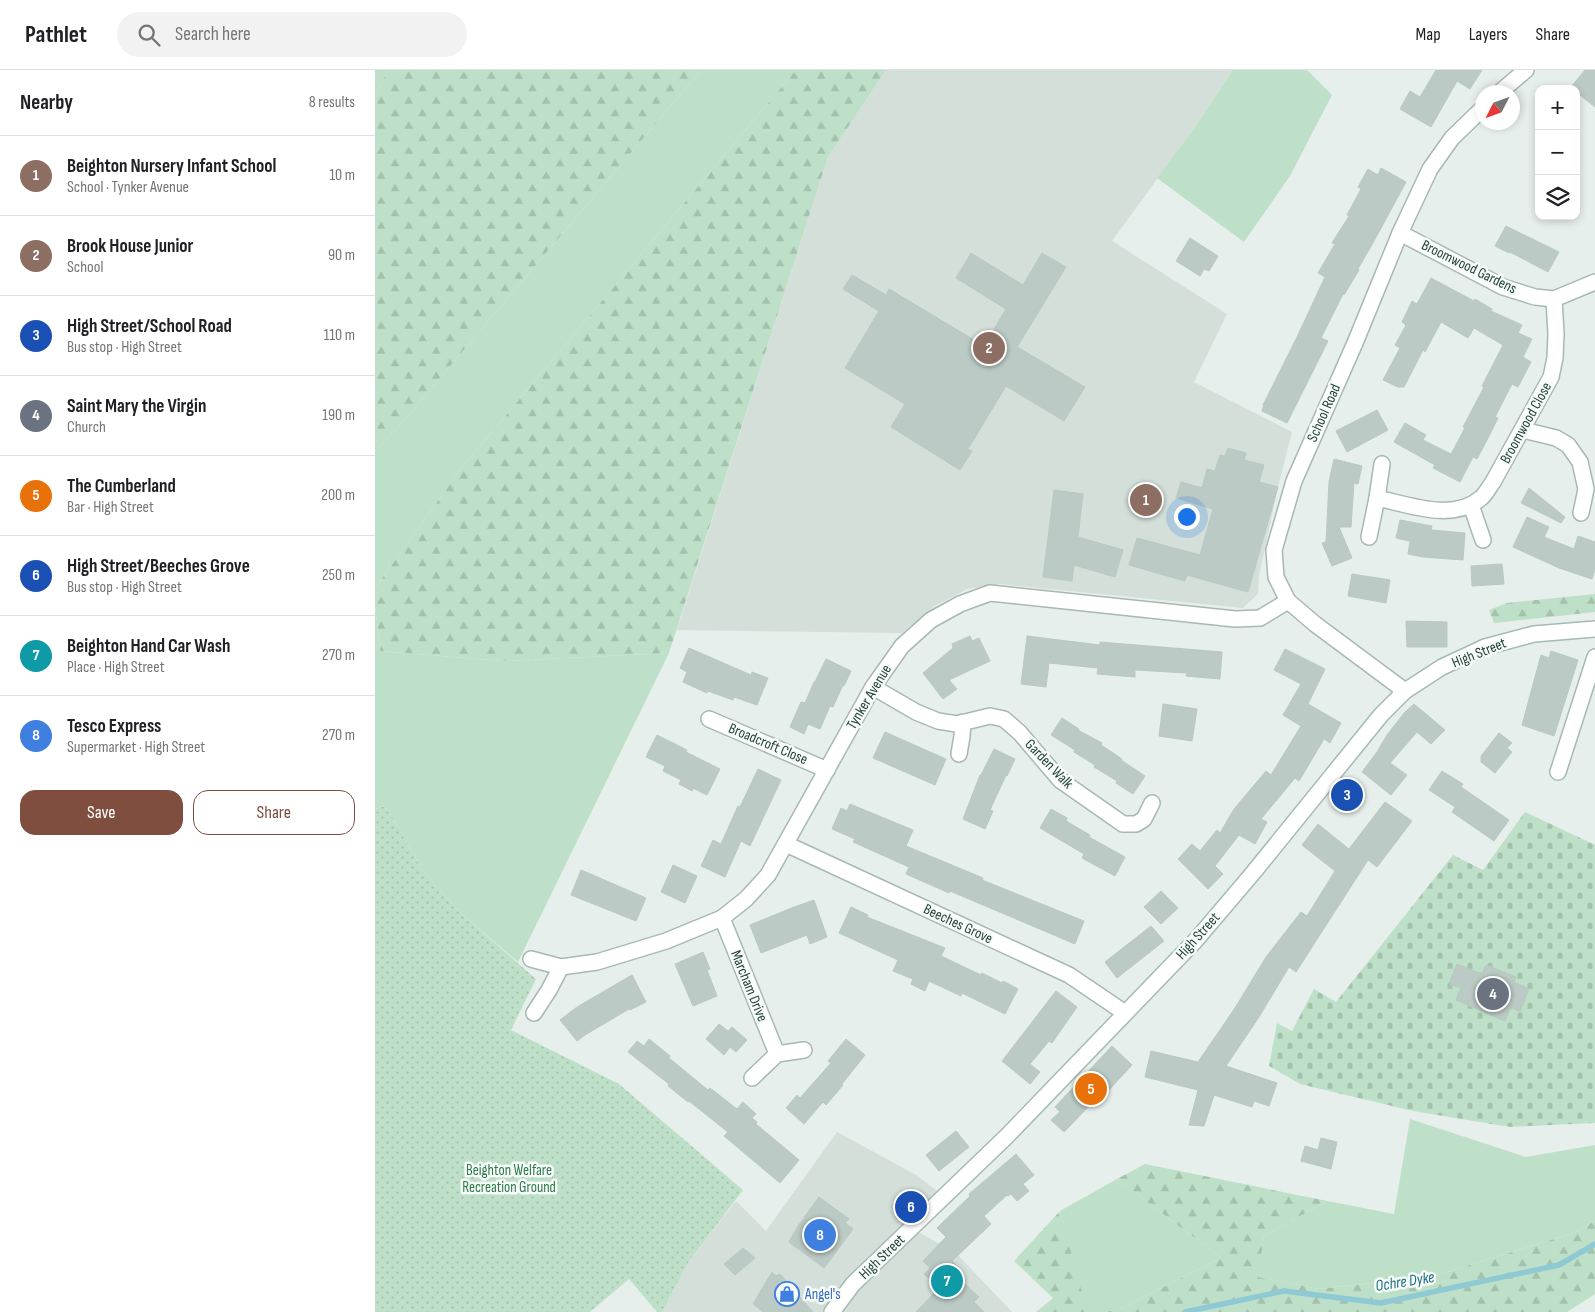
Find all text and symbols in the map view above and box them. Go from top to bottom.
search box [117,12,467,57]
text: Pathlet [25,20,87,49]
icon: search [135,21,163,49]
text: Search here [175,23,251,46]
text: Map [1416,24,1441,45]
text: Layers [1469,24,1508,45]
text: Share [1536,24,1570,45]
north arrow [1475,85,1520,130]
map controls [1535,85,1580,220]
button: + [1535,85,1580,130]
text: Nearby [20,90,73,115]
text: 8 results [309,93,355,112]
button: − [1535,130,1580,175]
text: Beighton Nursery Infant School [67,155,276,178]
text: 1 [33,166,39,185]
text: 10 m [329,166,355,185]
button: layers [1535,175,1580,220]
text: School · Tynker Avenue [67,178,189,197]
text: Brook House Junior [67,235,193,258]
street label: Broomwood Gardens [1418,236,1520,298]
text: 2 [32,246,40,265]
text: 90 m [328,246,355,265]
text: School [67,258,103,277]
text: High Street/School Road [67,315,232,338]
text: 3 [32,326,40,345]
text: 110 m [324,326,355,345]
pin: 2 [973,329,1005,367]
text: Bus stop · High Street [67,338,182,357]
street label: Broomwood Close [1496,379,1556,467]
street label: School Road [1303,381,1345,445]
text: Saint Mary the Virgin [67,395,206,418]
text: 4 [32,406,40,425]
text: 190 m [322,406,355,425]
text: Church [67,418,106,437]
text: The Cumberland [67,475,176,498]
pin: 1 [1130,481,1162,519]
text: 5 [32,486,40,505]
text: 200 m [321,486,355,505]
text: Bar · High Street [67,498,154,517]
your location [1174,504,1200,530]
text: High Street/Beeches Grove [67,555,250,578]
text: 6 [32,566,40,585]
text: 250 m [322,566,355,585]
text: Bus stop · High Street [67,578,182,597]
street label: High Street [1449,633,1509,672]
text: Beighton Hand Car Wash [67,635,230,658]
text: 7 [33,646,39,665]
text: 270 m [322,646,355,665]
text: Place · High Street [67,658,165,677]
street label: Tynker Avenue [842,661,896,733]
text: Tesco Express [67,715,161,738]
street label: Broadcroft Close [726,719,810,769]
text: 8 [32,726,40,745]
text: 270 m [322,726,355,745]
street label: Garden Walk [1021,735,1078,793]
text: Supermarket · High Street [67,738,205,757]
pin: 3 [1331,776,1363,814]
button: Save [20,790,183,835]
button: Share [193,790,355,835]
street label: Beeches Grove [920,900,996,948]
street label: High Street [1172,908,1224,963]
street label: Marcham Drive [726,948,772,1024]
pin: 4 [1477,975,1509,1013]
pin: 5 [1075,1070,1107,1108]
park label: Beighton Welfare Recreation Ground [462,1161,556,1197]
pin: 6 [895,1188,927,1226]
pin: 8 [804,1216,836,1254]
street label: High Street [855,1230,909,1284]
pin: 7 [931,1262,963,1300]
water label: Ochre Dyke [1374,1268,1436,1296]
shop icon: Angel's [774,1281,800,1307]
place label: Angel's [804,1285,841,1304]

